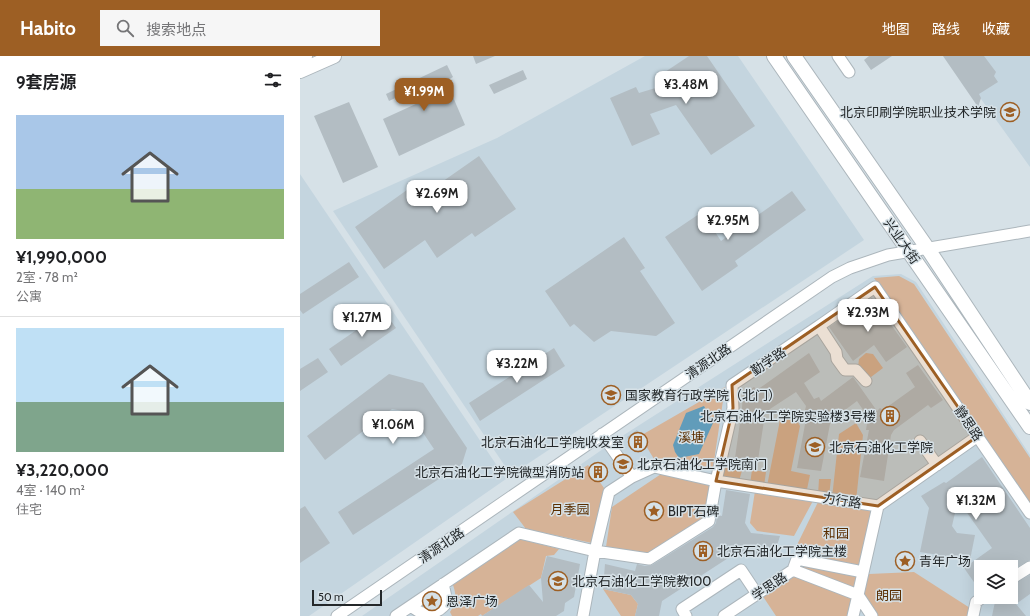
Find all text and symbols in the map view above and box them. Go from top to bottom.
search box [100,10,380,46]
text: Habito [20,17,76,40]
icon: search [114,17,136,39]
text: 地图 [882,20,910,38]
text: 路线 [932,20,960,38]
text: 收藏 [982,20,1010,38]
text: 搜索地点 [146,21,206,39]
icon: filters [262,69,284,91]
pin: ¥3.48M [653,71,719,105]
text: 9套房源 [16,72,77,92]
text: ¥3.48M [664,76,708,92]
pin: ¥1.99M [391,78,457,112]
text: ¥1.99M [404,83,444,99]
school or university icon: 北京印刷学院职业技术学院 [999,101,1021,123]
place label: 北京印刷学院职业技术学院 [840,104,996,120]
icon: home [114,141,186,213]
pin: ¥2.69M [404,180,470,214]
text: ¥2.69M [416,185,458,201]
pin: ¥2.95M [695,207,761,241]
text: ¥2.95M [707,212,749,228]
street label: 兴业大街 [881,215,923,267]
text: ¥1,990,000 [16,247,107,267]
text: 2室 · 78 m² [16,269,78,285]
text: 公寓 [16,288,42,304]
pin: ¥2.93M [835,299,901,333]
pin: ¥1.27M [329,304,395,338]
text: ¥2.93M [847,304,889,320]
text: ¥1.27M [342,309,382,325]
street label: 清源北路 [682,340,734,382]
street label: 勤学路 [747,343,789,379]
pin: ¥3.22M [484,350,550,384]
icon: home [114,354,186,426]
text: ¥3.22M [496,355,538,371]
school or university icon: 国家教育行政学院（北门） [600,384,622,406]
place label: 国家教育行政学院（北门） [625,387,781,403]
street label: 静思路 [951,402,987,444]
building icon: 北京石油化工学院实验楼3号楼 [879,405,901,427]
place label: 北京石油化工学院实验楼3号楼 [700,408,876,424]
pin: ¥1.06M [360,411,426,445]
text: ¥1.06M [372,416,414,432]
park label: 溪塘 [678,429,704,445]
building icon: 北京石油化工学院收发室 [627,431,649,453]
place label: 北京石油化工学院收发室 [481,434,624,450]
school or university icon: 北京石油化工学院 [804,436,826,458]
place label: 北京石油化工学院 [829,439,933,455]
school or university icon: 北京石油化工学院南门 [612,453,634,475]
place label: 北京石油化工学院南门 [637,456,767,472]
text: ¥3,220,000 [16,460,109,480]
building icon: 北京石油化工学院微型消防站 [587,461,609,483]
place label: 北京石油化工学院微型消防站 [415,464,584,480]
text: 4室 · 140 m² [16,482,85,498]
pin: ¥1.32M [943,487,1009,521]
street label: 力行路 [821,489,863,511]
text: ¥1.32M [956,492,996,508]
place icon: BIPT石碑 [643,500,665,522]
text: 住宅 [16,501,42,517]
park label: 月季园 [550,501,590,517]
place label: BIPT石碑 [668,503,719,519]
street label: 清源北路 [415,524,467,566]
park label: 和园 [823,525,849,541]
building icon: 北京石油化工学院主楼 [692,540,714,562]
place label: 北京石油化工学院主楼 [717,543,847,559]
place icon: 青年广场 [894,550,916,572]
place label: 青年广场 [919,553,971,569]
map controls [974,560,1018,604]
button: layers [974,560,1018,604]
street label: 学思路 [748,568,790,604]
school or university icon: 北京石油化工学院教100 [547,570,569,592]
place label: 北京石油化工学院教100 [572,573,711,589]
park label: 朗园 [876,587,902,603]
scale bar [312,588,382,607]
text: 50 m [318,590,344,604]
place icon: 恩泽广场 [421,590,443,612]
place label: 恩泽广场 [446,593,498,609]

